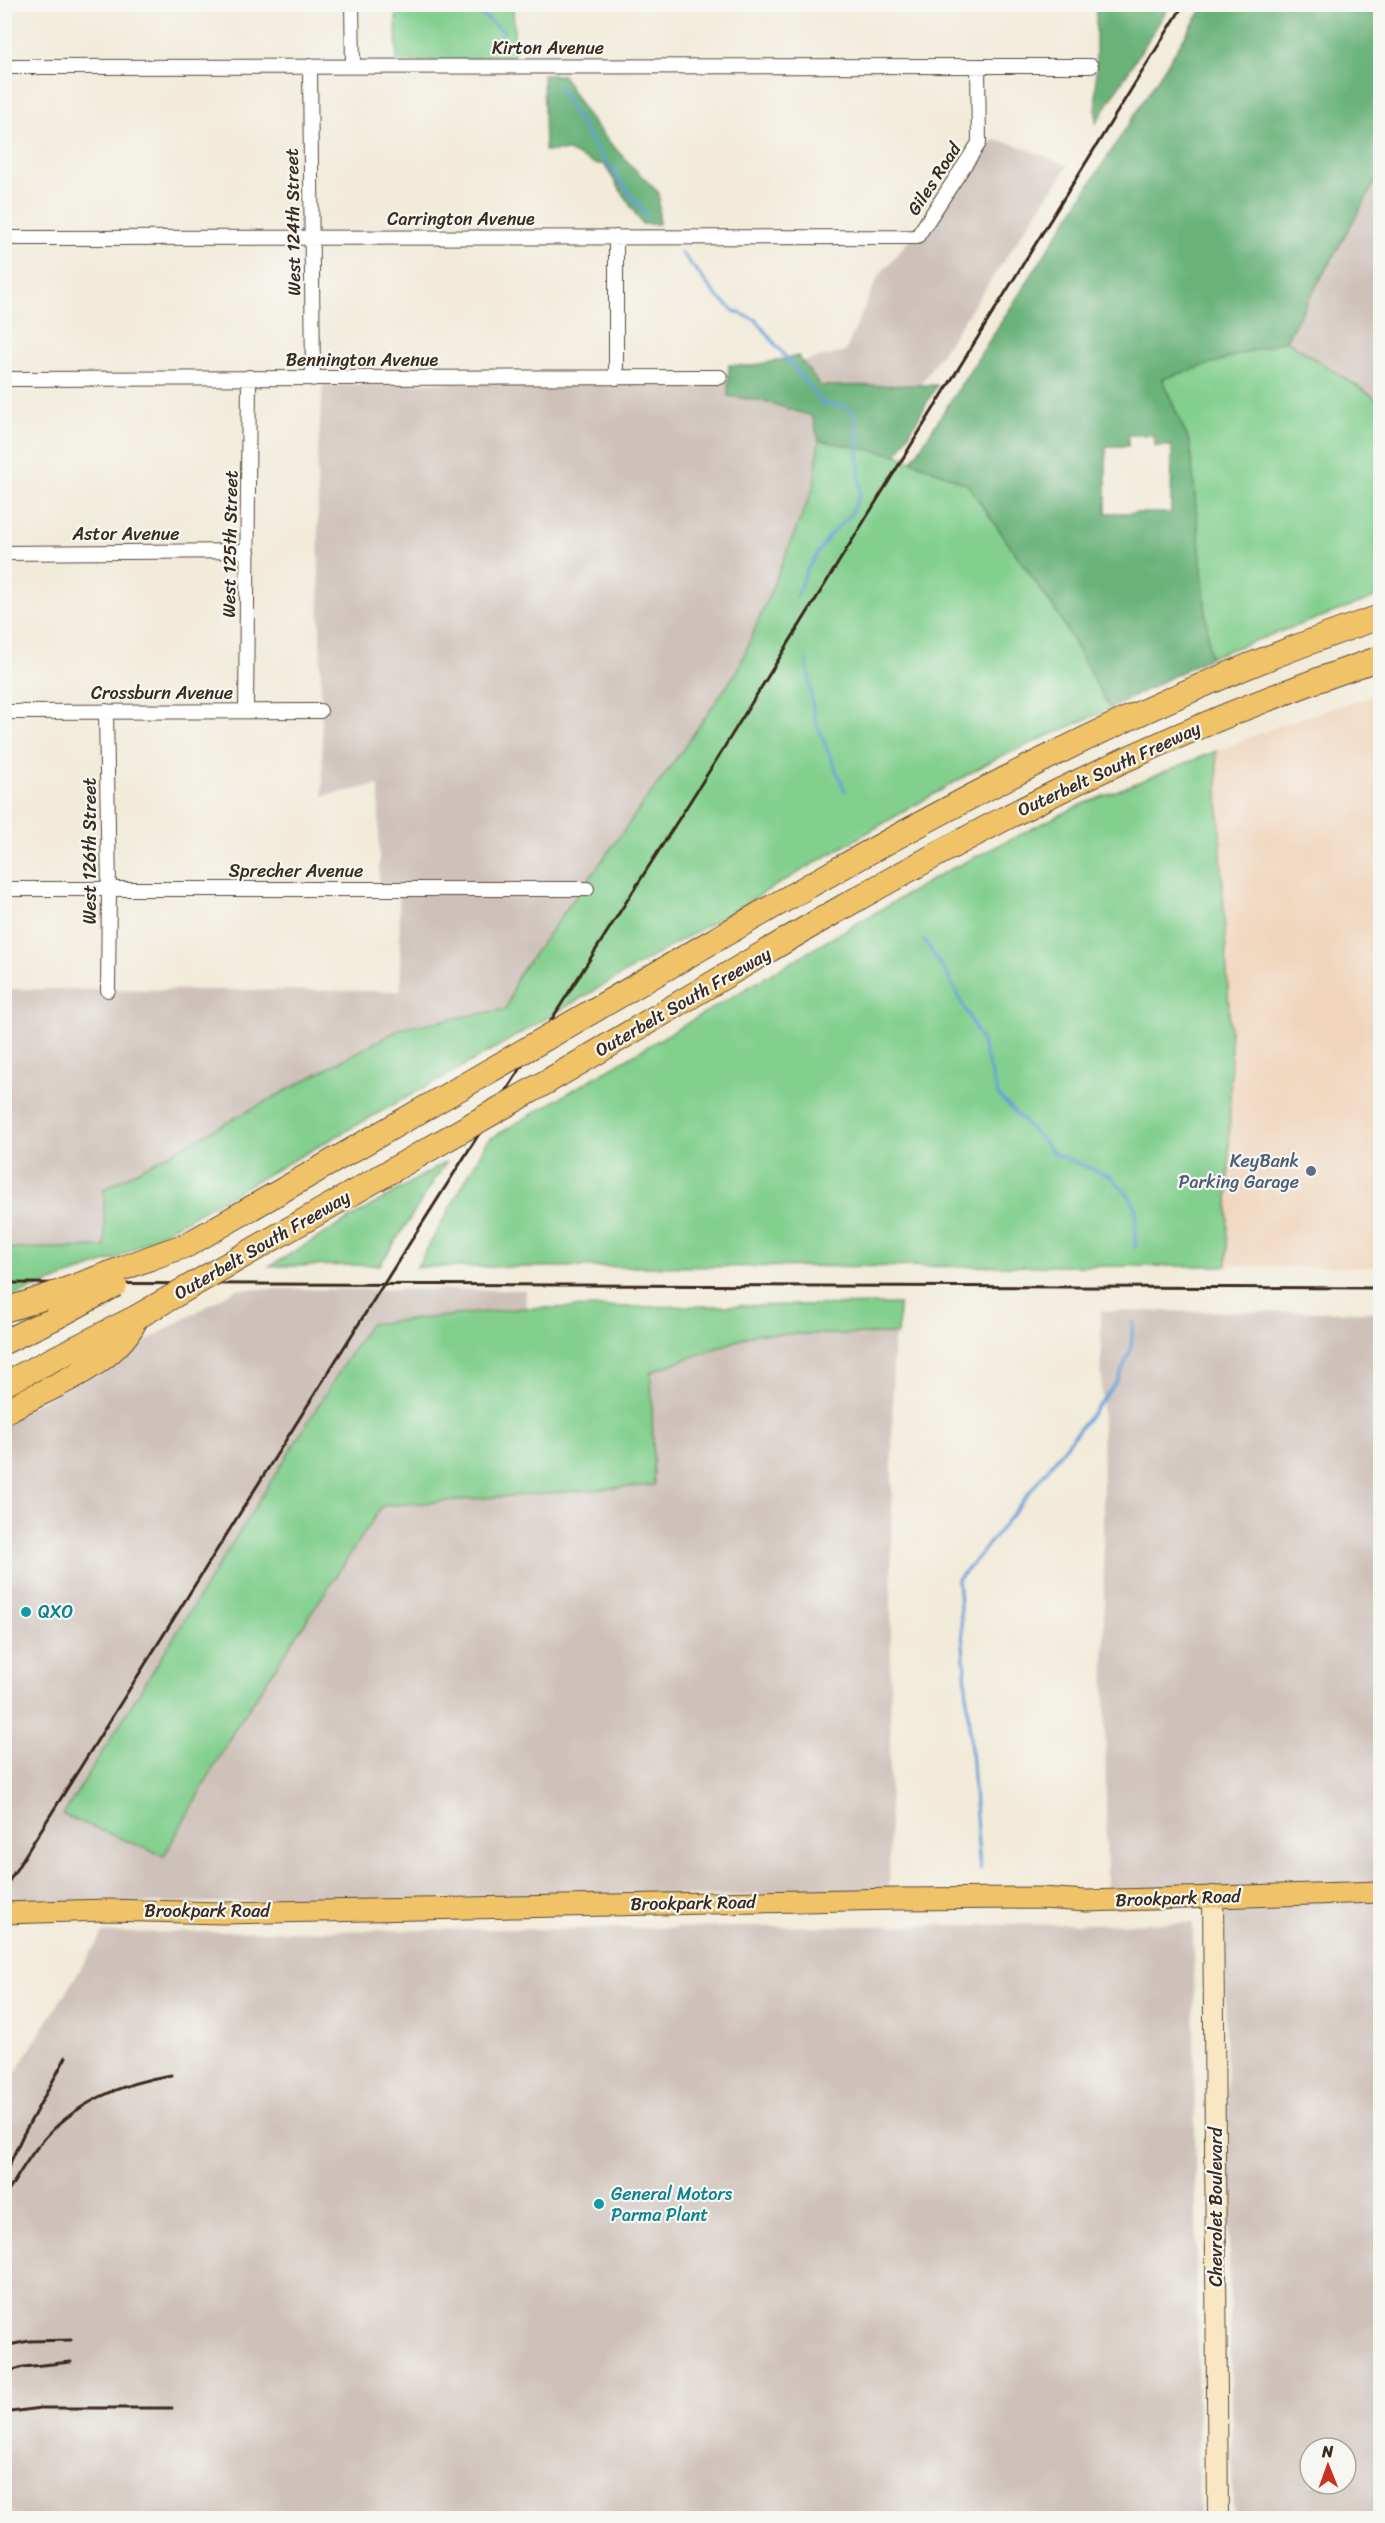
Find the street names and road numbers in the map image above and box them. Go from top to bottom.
street label: Kirton Avenue [492,32,604,64]
street label: Giles Road [898,135,971,222]
street label: West 124th Street [276,148,310,296]
street label: Carrington Avenue [387,203,535,235]
street label: Bennington Avenue [286,344,439,376]
street label: West 125th Street [213,470,247,618]
street label: Astor Avenue [71,518,180,550]
street label: Crossburn Avenue [91,677,233,709]
street label: Outerbelt South Freeway [1012,712,1207,826]
street label: West 126th Street [74,778,106,924]
street label: Sprecher Avenue [229,855,363,887]
street label: Outerbelt South Freeway [589,938,778,1066]
street label: Outerbelt South Freeway [168,1181,357,1309]
street label: Brookpark Road [1115,1880,1243,1916]
street label: Brookpark Road [630,1886,757,1920]
street label: Brookpark Road [144,1895,271,1927]
street label: Chevrolet Boulevard [1200,2126,1232,2287]

